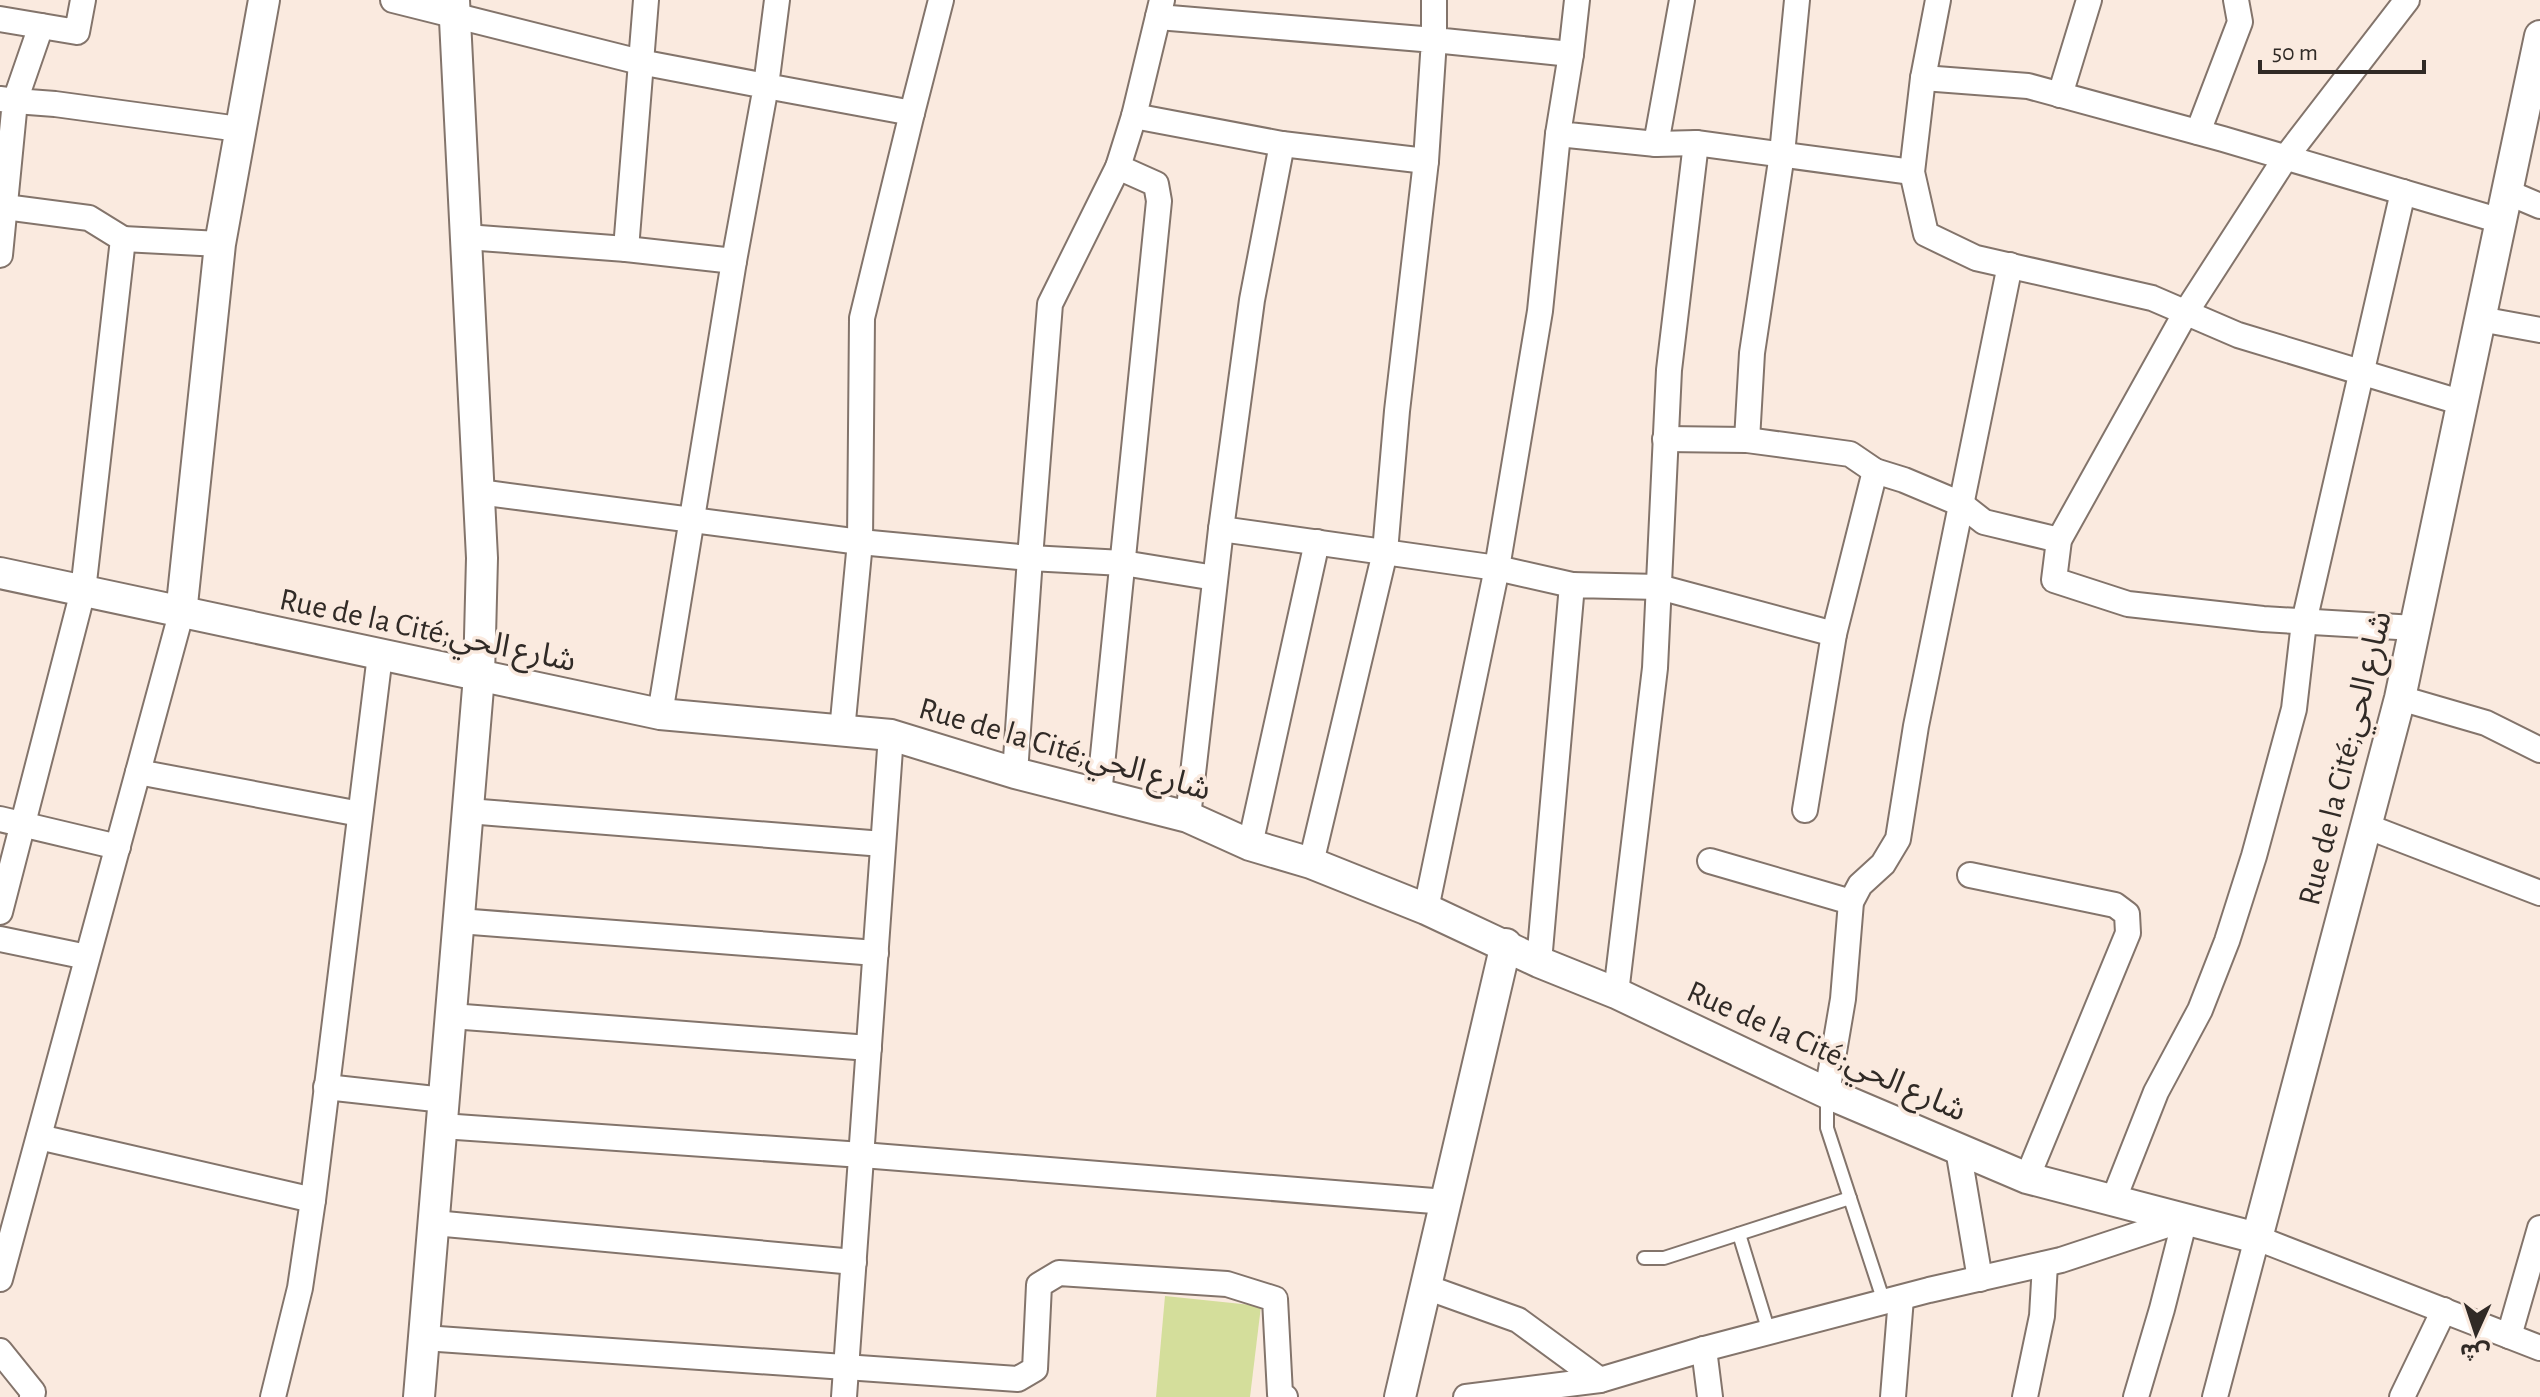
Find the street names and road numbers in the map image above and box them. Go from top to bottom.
street label: Rue de la Cité;شارع الحي [275,583,579,684]
street label: Rue de la Cité;شارع الحي [2293,608,2404,910]
street label: Rue de la Cité;شارع الحي [913,692,1214,813]
street label: Rue de la Cité;شارع الحي [1679,975,1971,1134]

